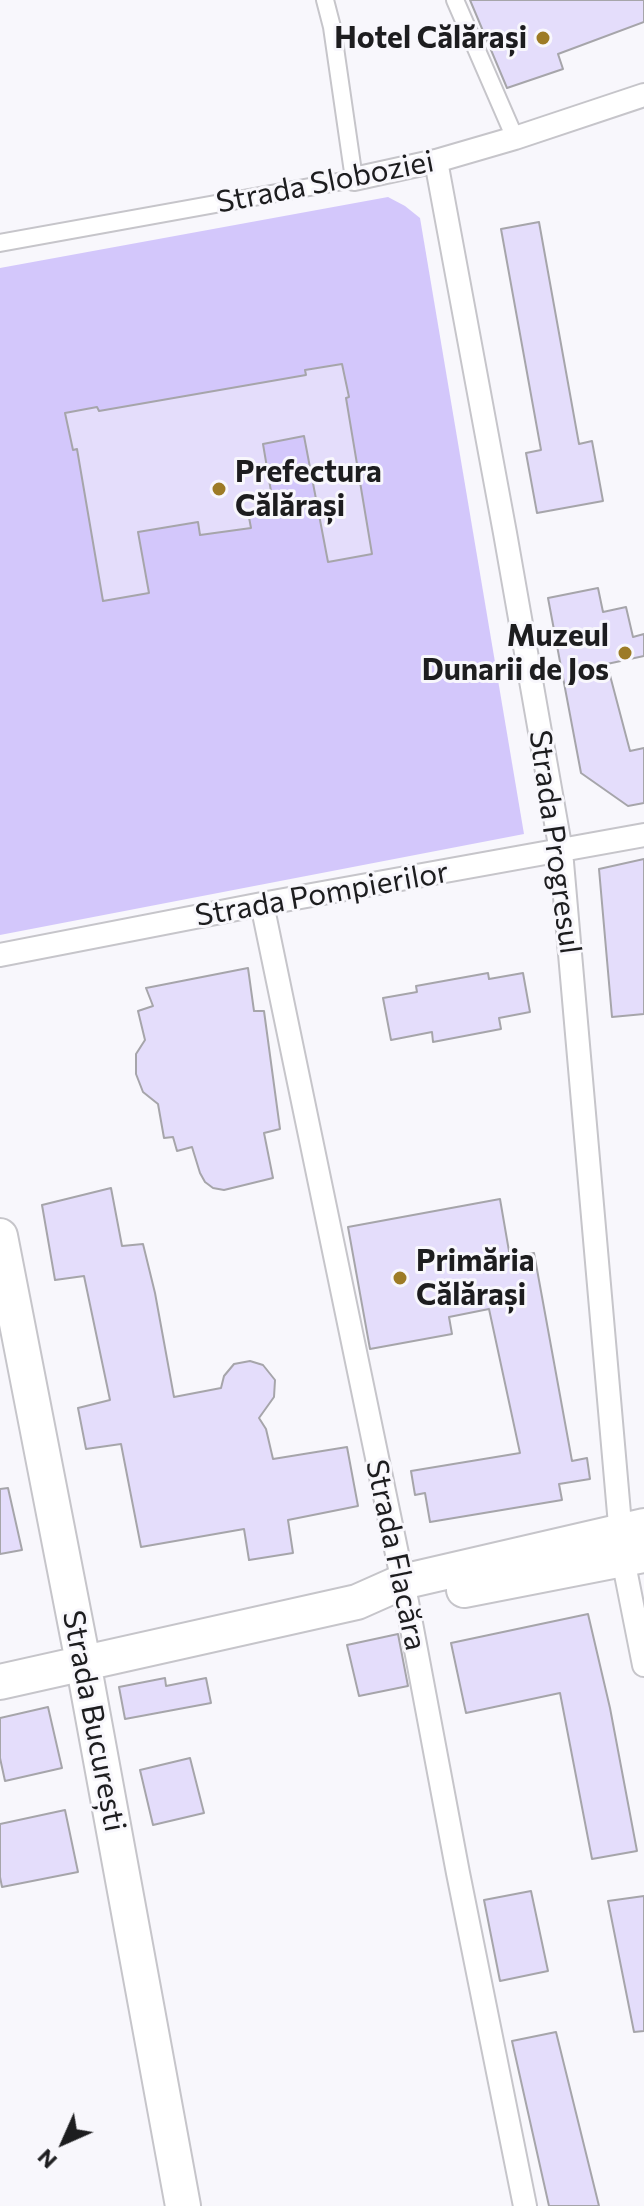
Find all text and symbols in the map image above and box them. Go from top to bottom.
place label: Hotel Călărași [334,20,527,56]
marker: Hotel Călărași [534,29,552,47]
street label: Strada Sloboziei [213,143,437,221]
place label: Prefectura Călărași [235,454,382,524]
marker: Prefectura Călărași [210,480,228,498]
place label: Muzeul Dunarii de Jos [422,618,609,688]
marker: Muzeul Dunarii de Jos [616,644,634,662]
street label: Strada Progresul [521,728,589,956]
street label: Strada Pompierilor [193,854,451,934]
place label: Primăria Călărași [416,1243,535,1314]
marker: Primăria Călărași [391,1269,409,1287]
street label: Strada Flacăra [358,1456,434,1654]
street label: Strada București [55,1607,133,1835]
north arrow [24,2102,104,2182]
text: N [31,2144,62,2175]

